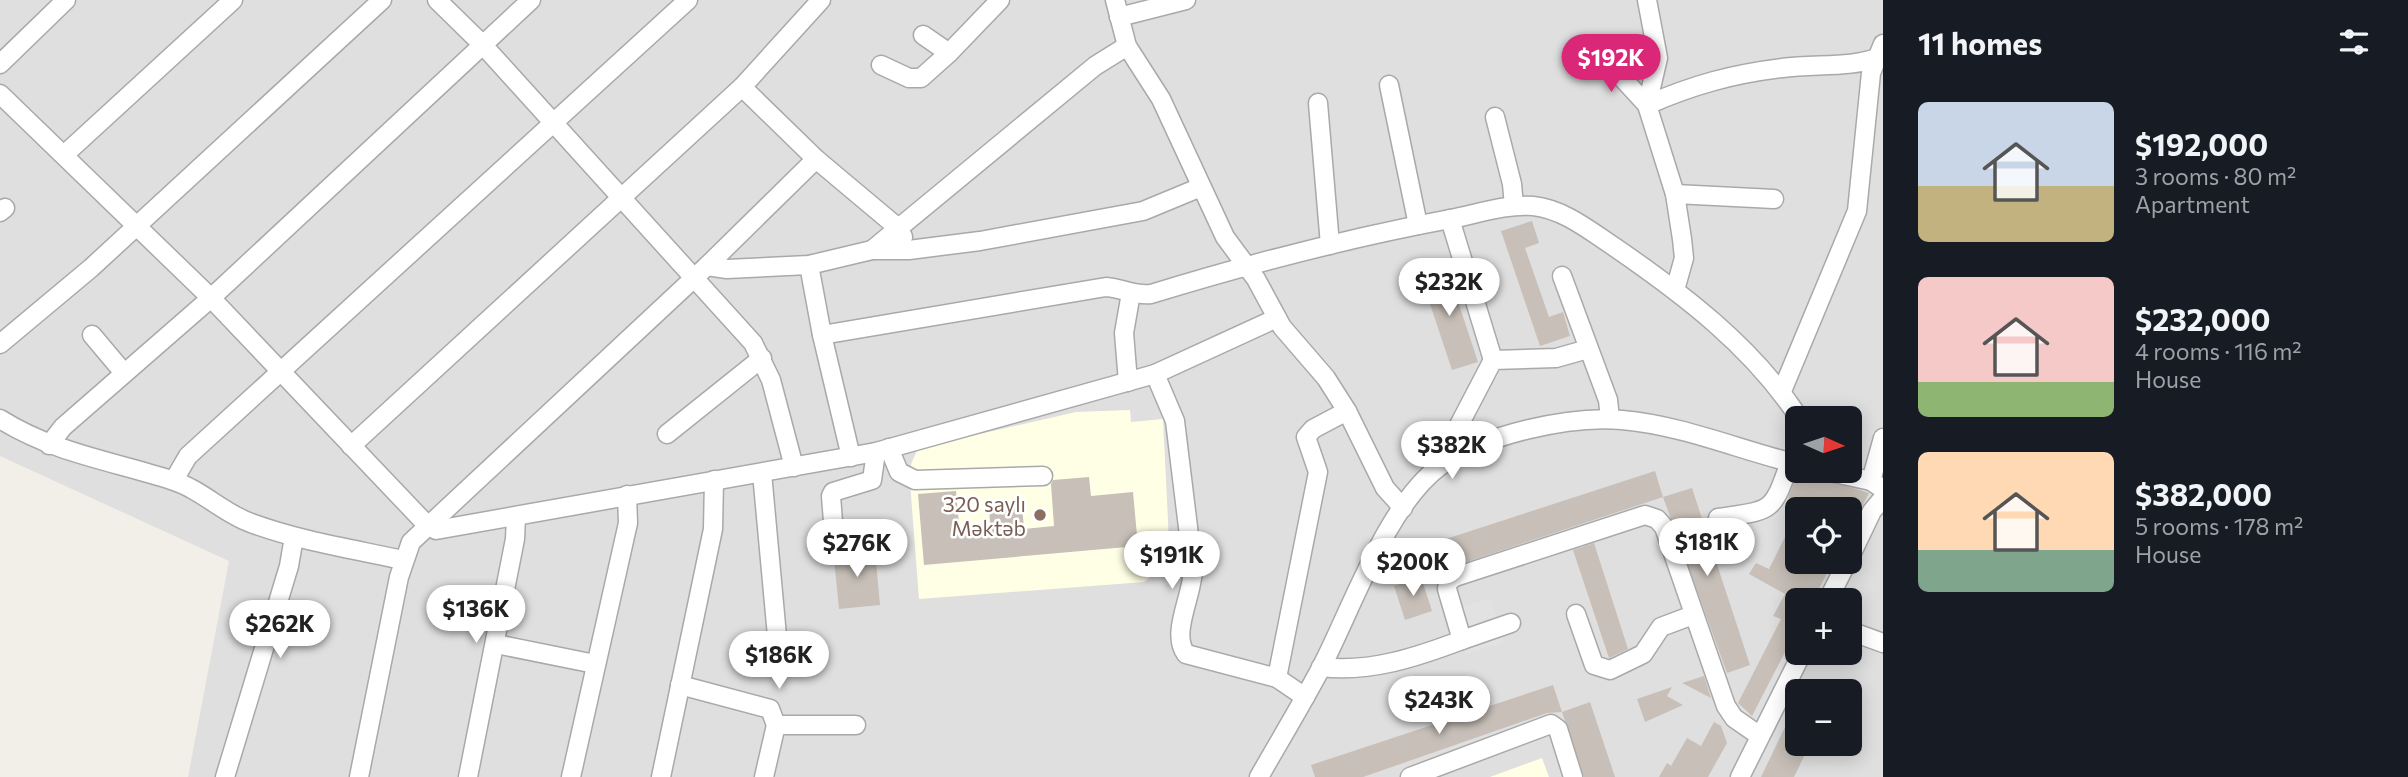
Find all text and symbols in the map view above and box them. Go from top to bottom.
icon: filters [2335,23,2373,61]
text: 11 homes [1918,24,2042,61]
pin: $192K [1562,34,1660,94]
text: $192K [1578,43,1644,71]
text: $192,000 [2135,125,2268,162]
icon: home [1974,130,2058,214]
text: 3 rooms · 80 m² [2135,162,2296,190]
text: Apartment [2135,190,2250,218]
pin: $232K [1400,258,1498,318]
text: $232K [1415,267,1483,295]
text: $232,000 [2135,300,2271,337]
icon: home [1974,305,2058,389]
text: 4 rooms · 116 m² [2135,337,2302,365]
text: House [2135,365,2201,393]
north arrow [1785,406,1862,483]
map controls [1785,406,1862,756]
pin: $382K [1403,421,1501,481]
text: $382K [1417,430,1487,458]
text: $382,000 [2135,475,2272,512]
icon: home [1974,480,2058,564]
place label: 320 saylı Məktəb [943,491,1026,540]
button: locate [1785,497,1862,574]
marker: 320 saylı Məktəb [1032,507,1048,523]
text: 5 rooms · 178 m² [2135,512,2303,540]
pin: $181K [1658,518,1756,578]
pin: $276K [808,520,906,579]
text: $181K [1675,527,1739,555]
text: $276K [823,528,891,556]
pin: $191K [1123,532,1221,591]
pin: $200K [1364,538,1462,598]
text: $191K [1140,540,1204,568]
text: House [2135,540,2201,568]
text: $200K [1377,547,1449,575]
pin: $136K [427,586,525,645]
button: + [1785,588,1862,665]
text: $136K [442,594,510,622]
pin: $262K [231,600,329,660]
text: $262K [245,609,315,637]
pin: $186K [730,632,828,691]
text: $186K [745,640,813,668]
pin: $243K [1390,676,1488,736]
button: − [1785,679,1862,756]
text: $243K [1404,685,1474,713]

